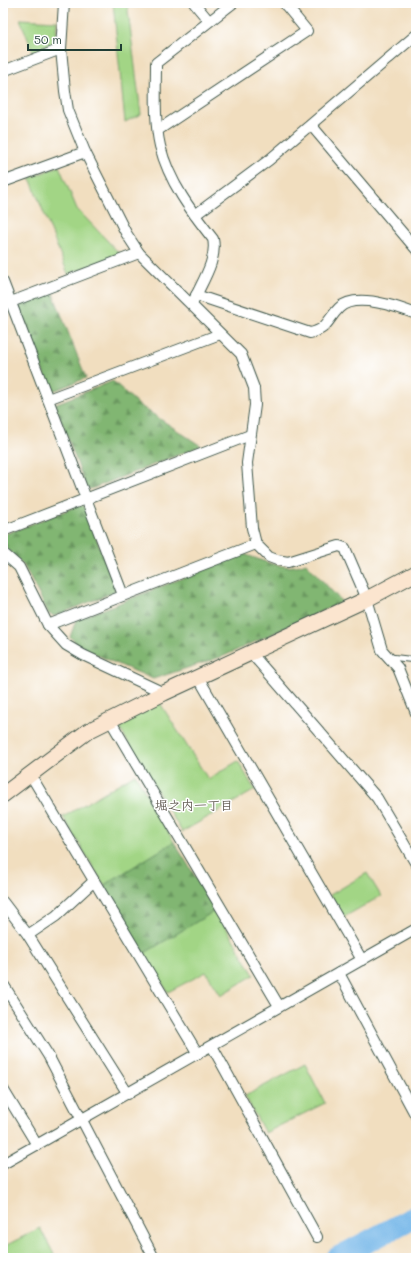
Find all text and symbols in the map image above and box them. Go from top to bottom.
scale bar [28,26,121,52]
text: 50 m [34,31,62,47]
district label: 堀之内一丁目 [155,796,233,813]

